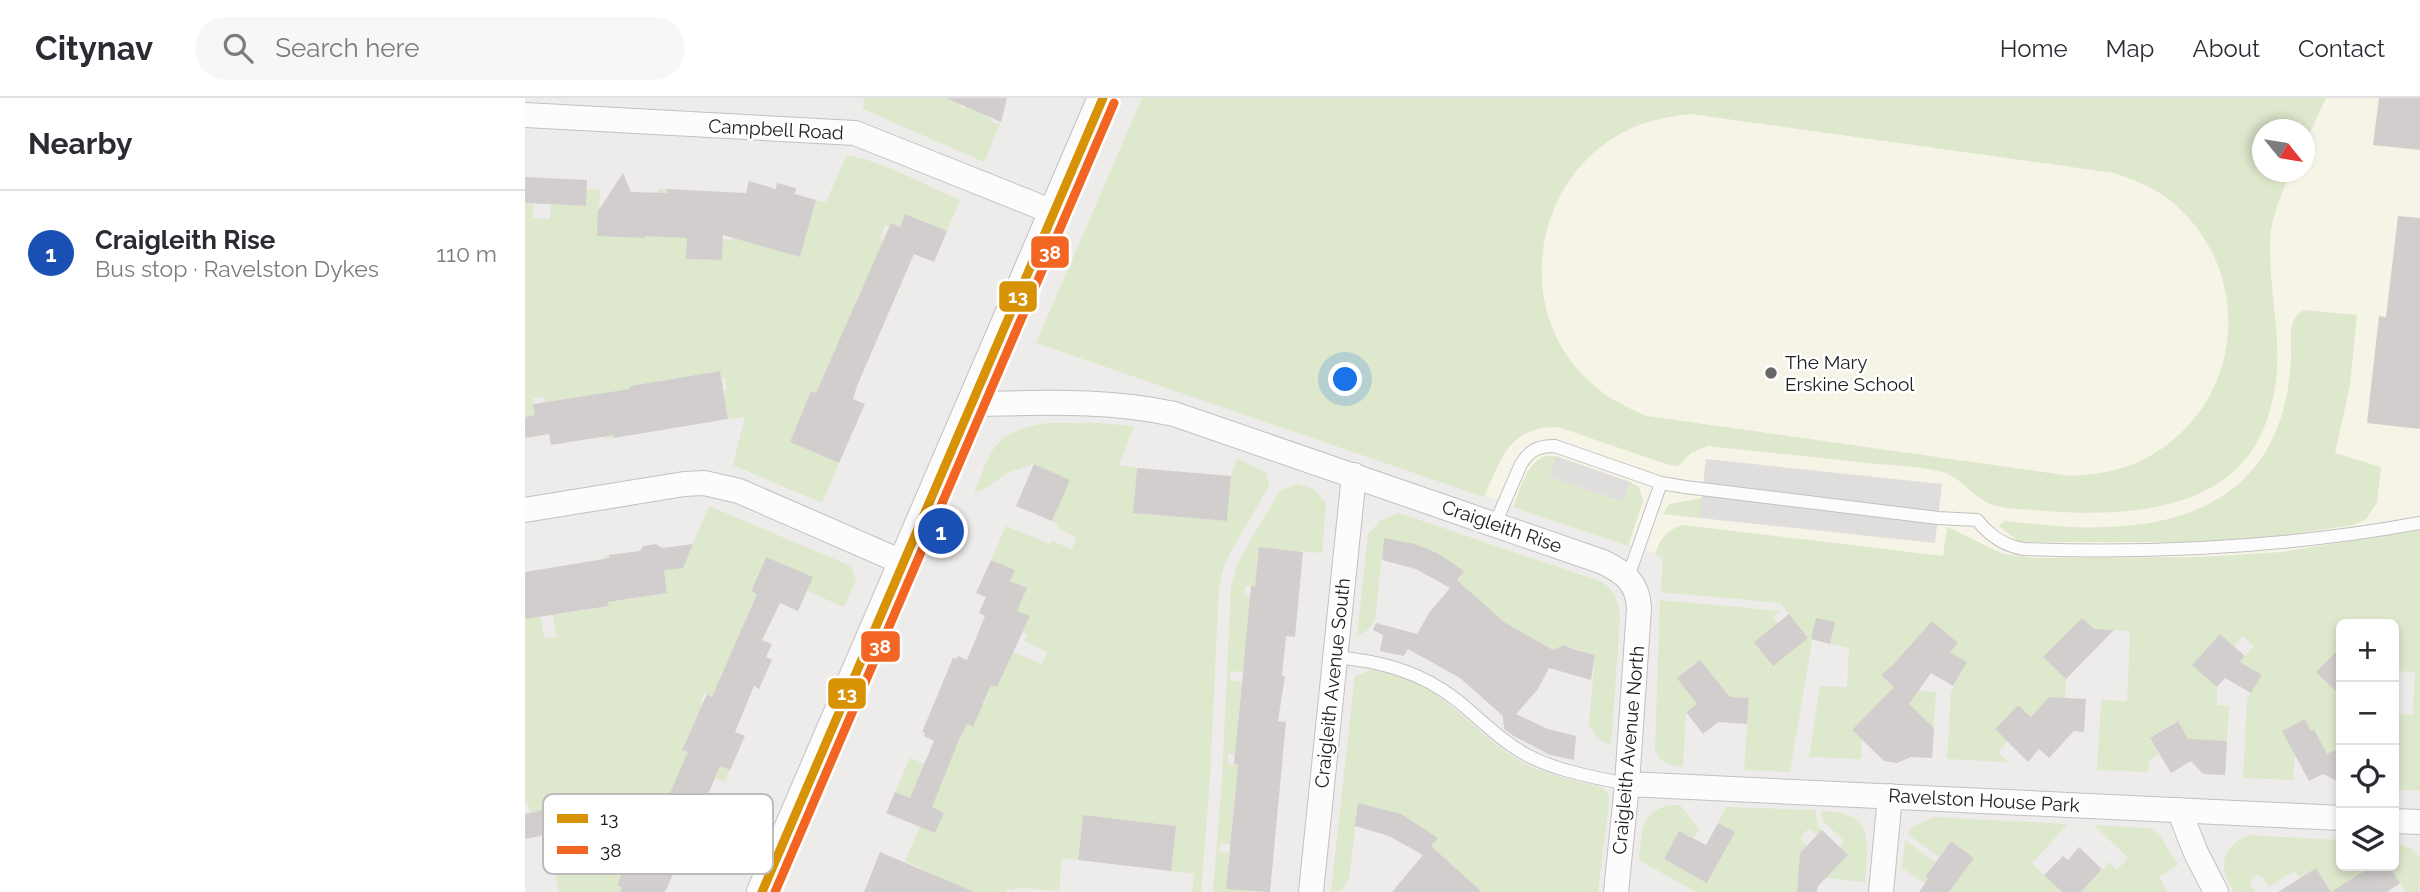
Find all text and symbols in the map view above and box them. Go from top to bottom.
search box [195,17,685,80]
text: Citynav [35,29,153,68]
icon: search [219,29,257,67]
text: Search here [275,33,420,63]
text: Home [2000,34,2068,63]
text: Map [2106,34,2154,63]
text: About [2192,34,2260,63]
text: Contact [2298,34,2385,63]
street label: Campbell Road [708,114,844,144]
north arrow [2252,119,2315,182]
text: Nearby [28,126,132,161]
text: Craigleith Rise [95,225,275,255]
line badge: 38 [1030,235,1070,269]
text: 1 [45,240,57,267]
text: 110 m [436,240,497,267]
text: 38 [1039,241,1061,263]
text: Bus stop · Ravelston Dykes [95,255,379,282]
line badge: 13 [998,280,1038,313]
text: 13 [1008,285,1028,307]
place label: The Mary Erskine School [1785,351,1915,395]
your location [1328,362,1362,396]
marker: The Mary Erskine School [1763,365,1779,381]
street label: Craigleith Rise [1439,495,1565,557]
pin: 1 [918,505,964,557]
street label: Craigleith Avenue South [1310,577,1354,789]
map controls [2336,619,2399,871]
button: + [2336,619,2399,682]
line badge: 38 [860,630,901,663]
text: 38 [869,635,891,657]
street label: Craigleith Avenue North [1608,645,1648,855]
line badge: 13 [827,677,867,710]
text: 13 [837,682,857,704]
button: − [2336,682,2399,745]
button: locate [2336,745,2399,808]
street label: Ravelston House Park [1888,784,2080,816]
legend [543,794,773,874]
text: 13 [600,807,618,829]
button: layers [2336,808,2399,871]
text: 38 [600,839,621,861]

